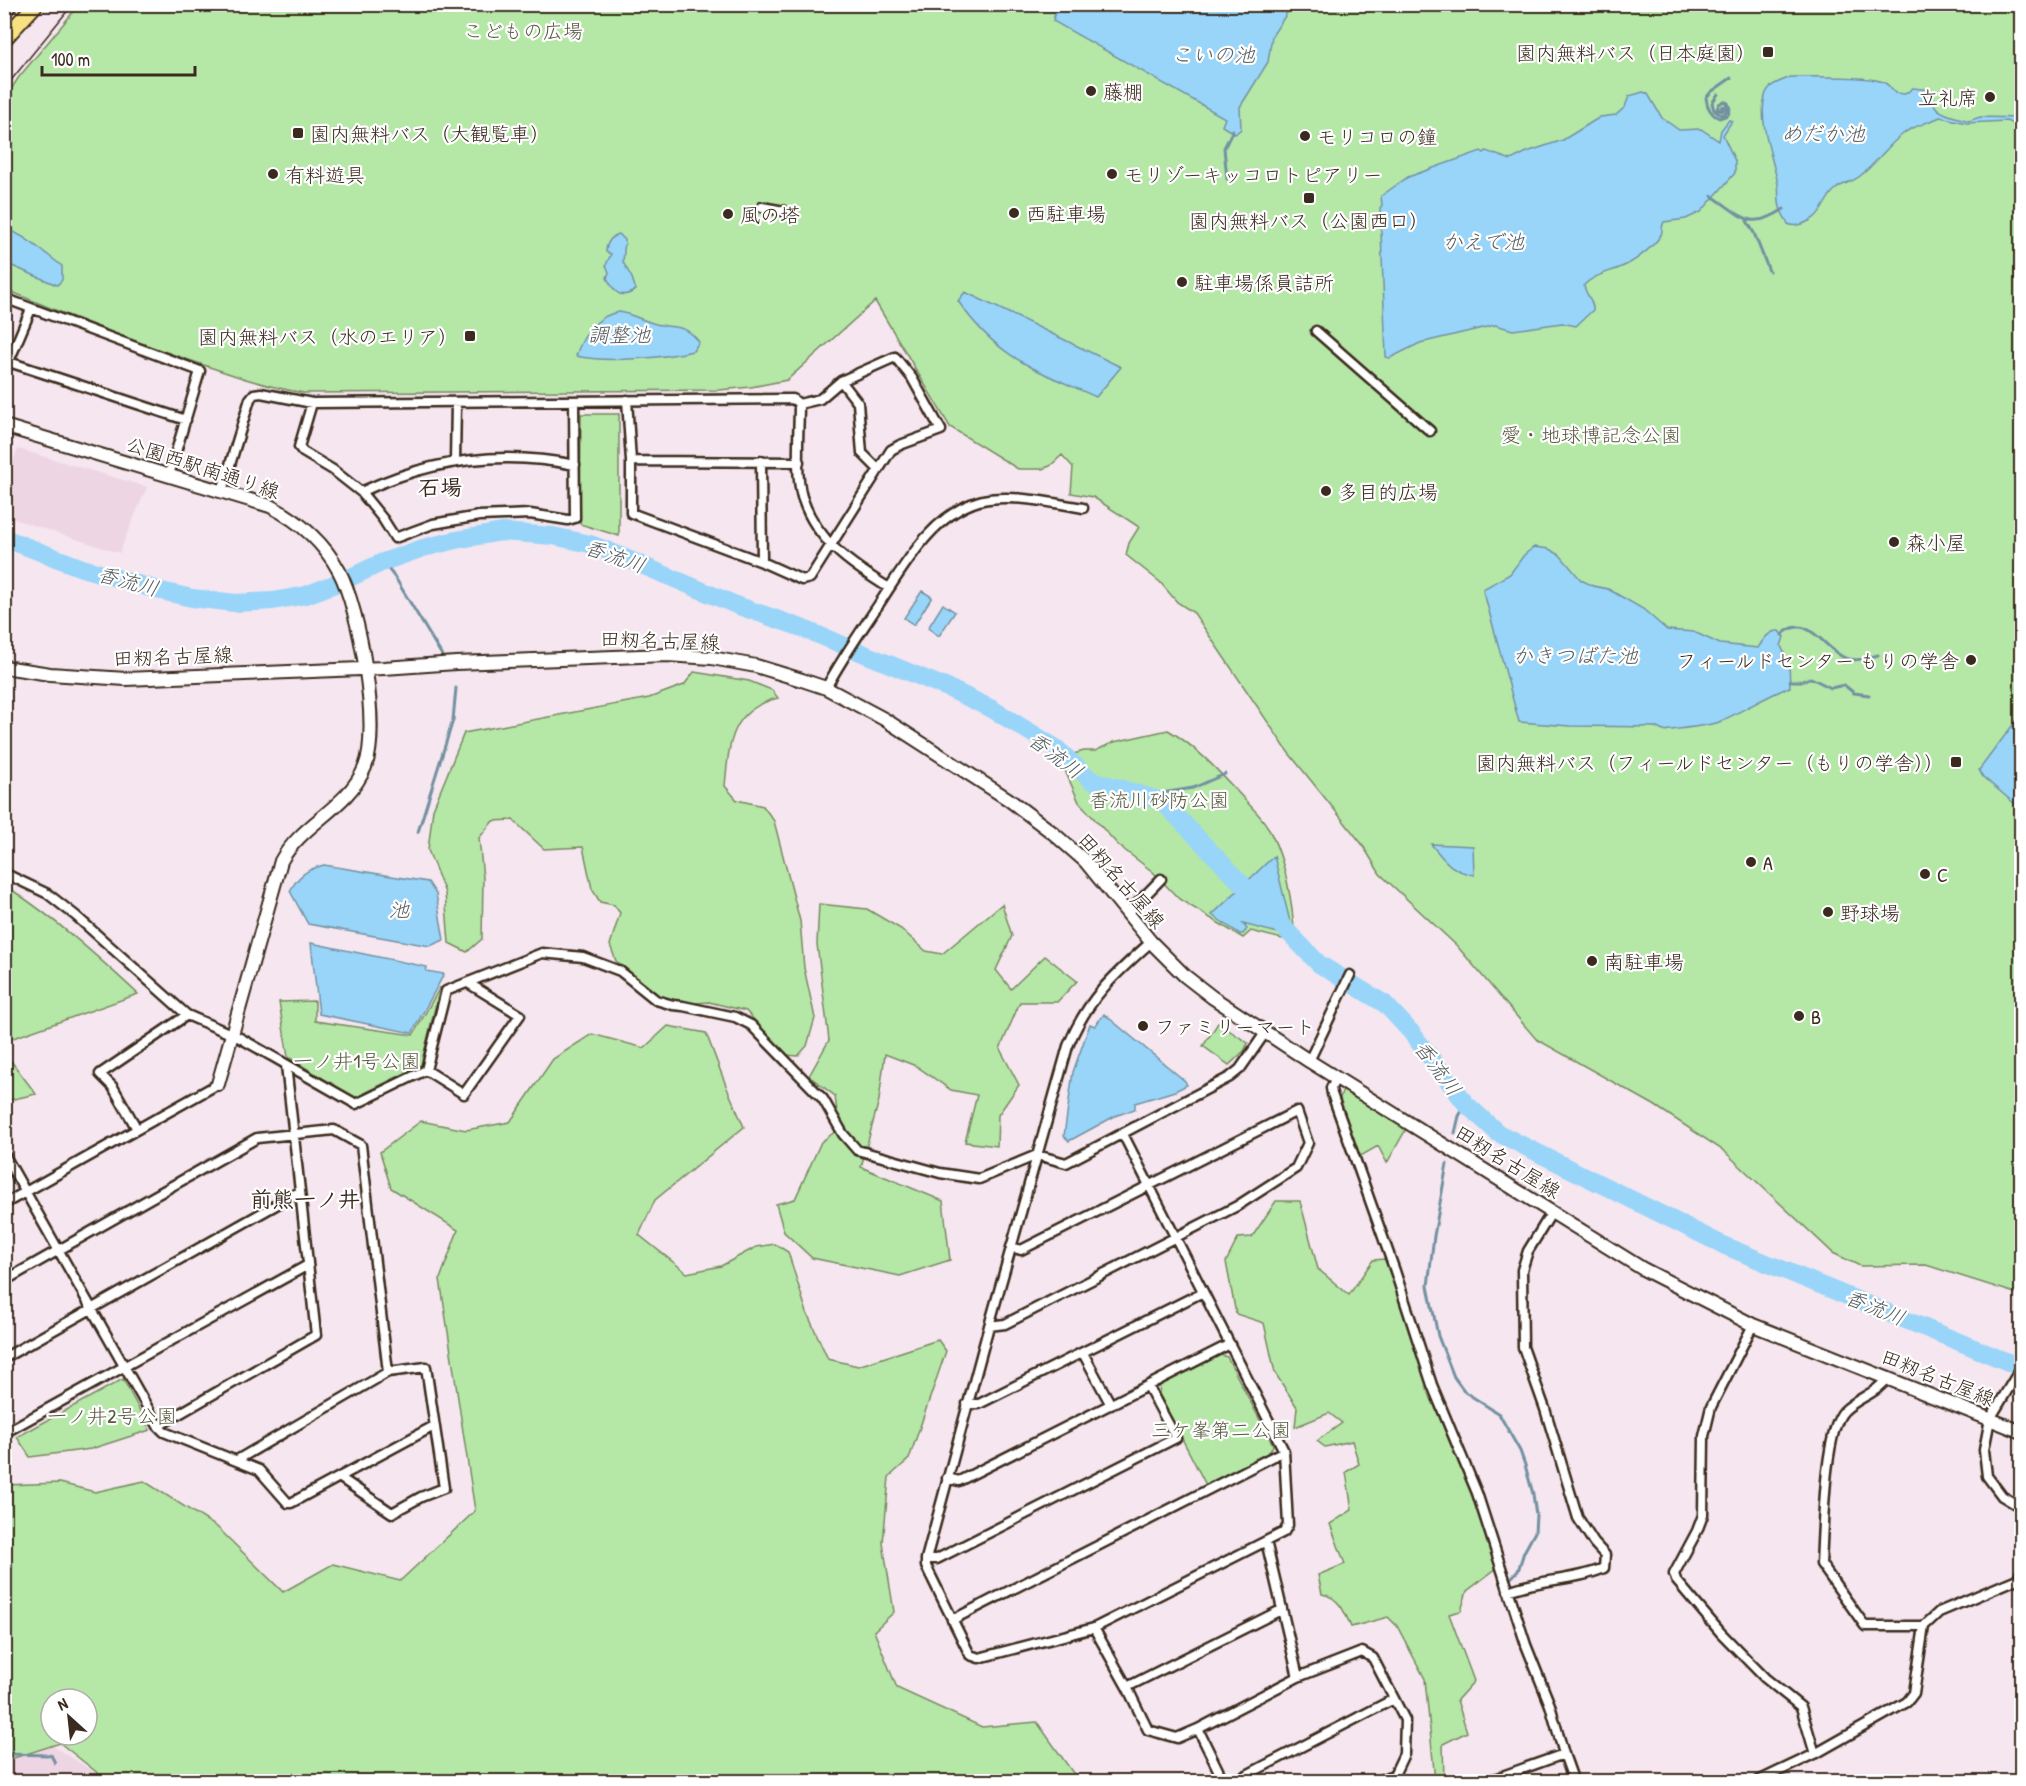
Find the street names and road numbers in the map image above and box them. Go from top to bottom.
street label: 公園西駅南通り線 [123,429,283,505]
street label: 田籾名古屋線 [600,624,720,656]
street label: 田籾名古屋線 [113,640,233,672]
street label: 田籾名古屋線 [1072,826,1172,934]
street label: 田籾名古屋線 [1450,1118,1566,1204]
street label: 田籾名古屋線 [1877,1342,1999,1412]

